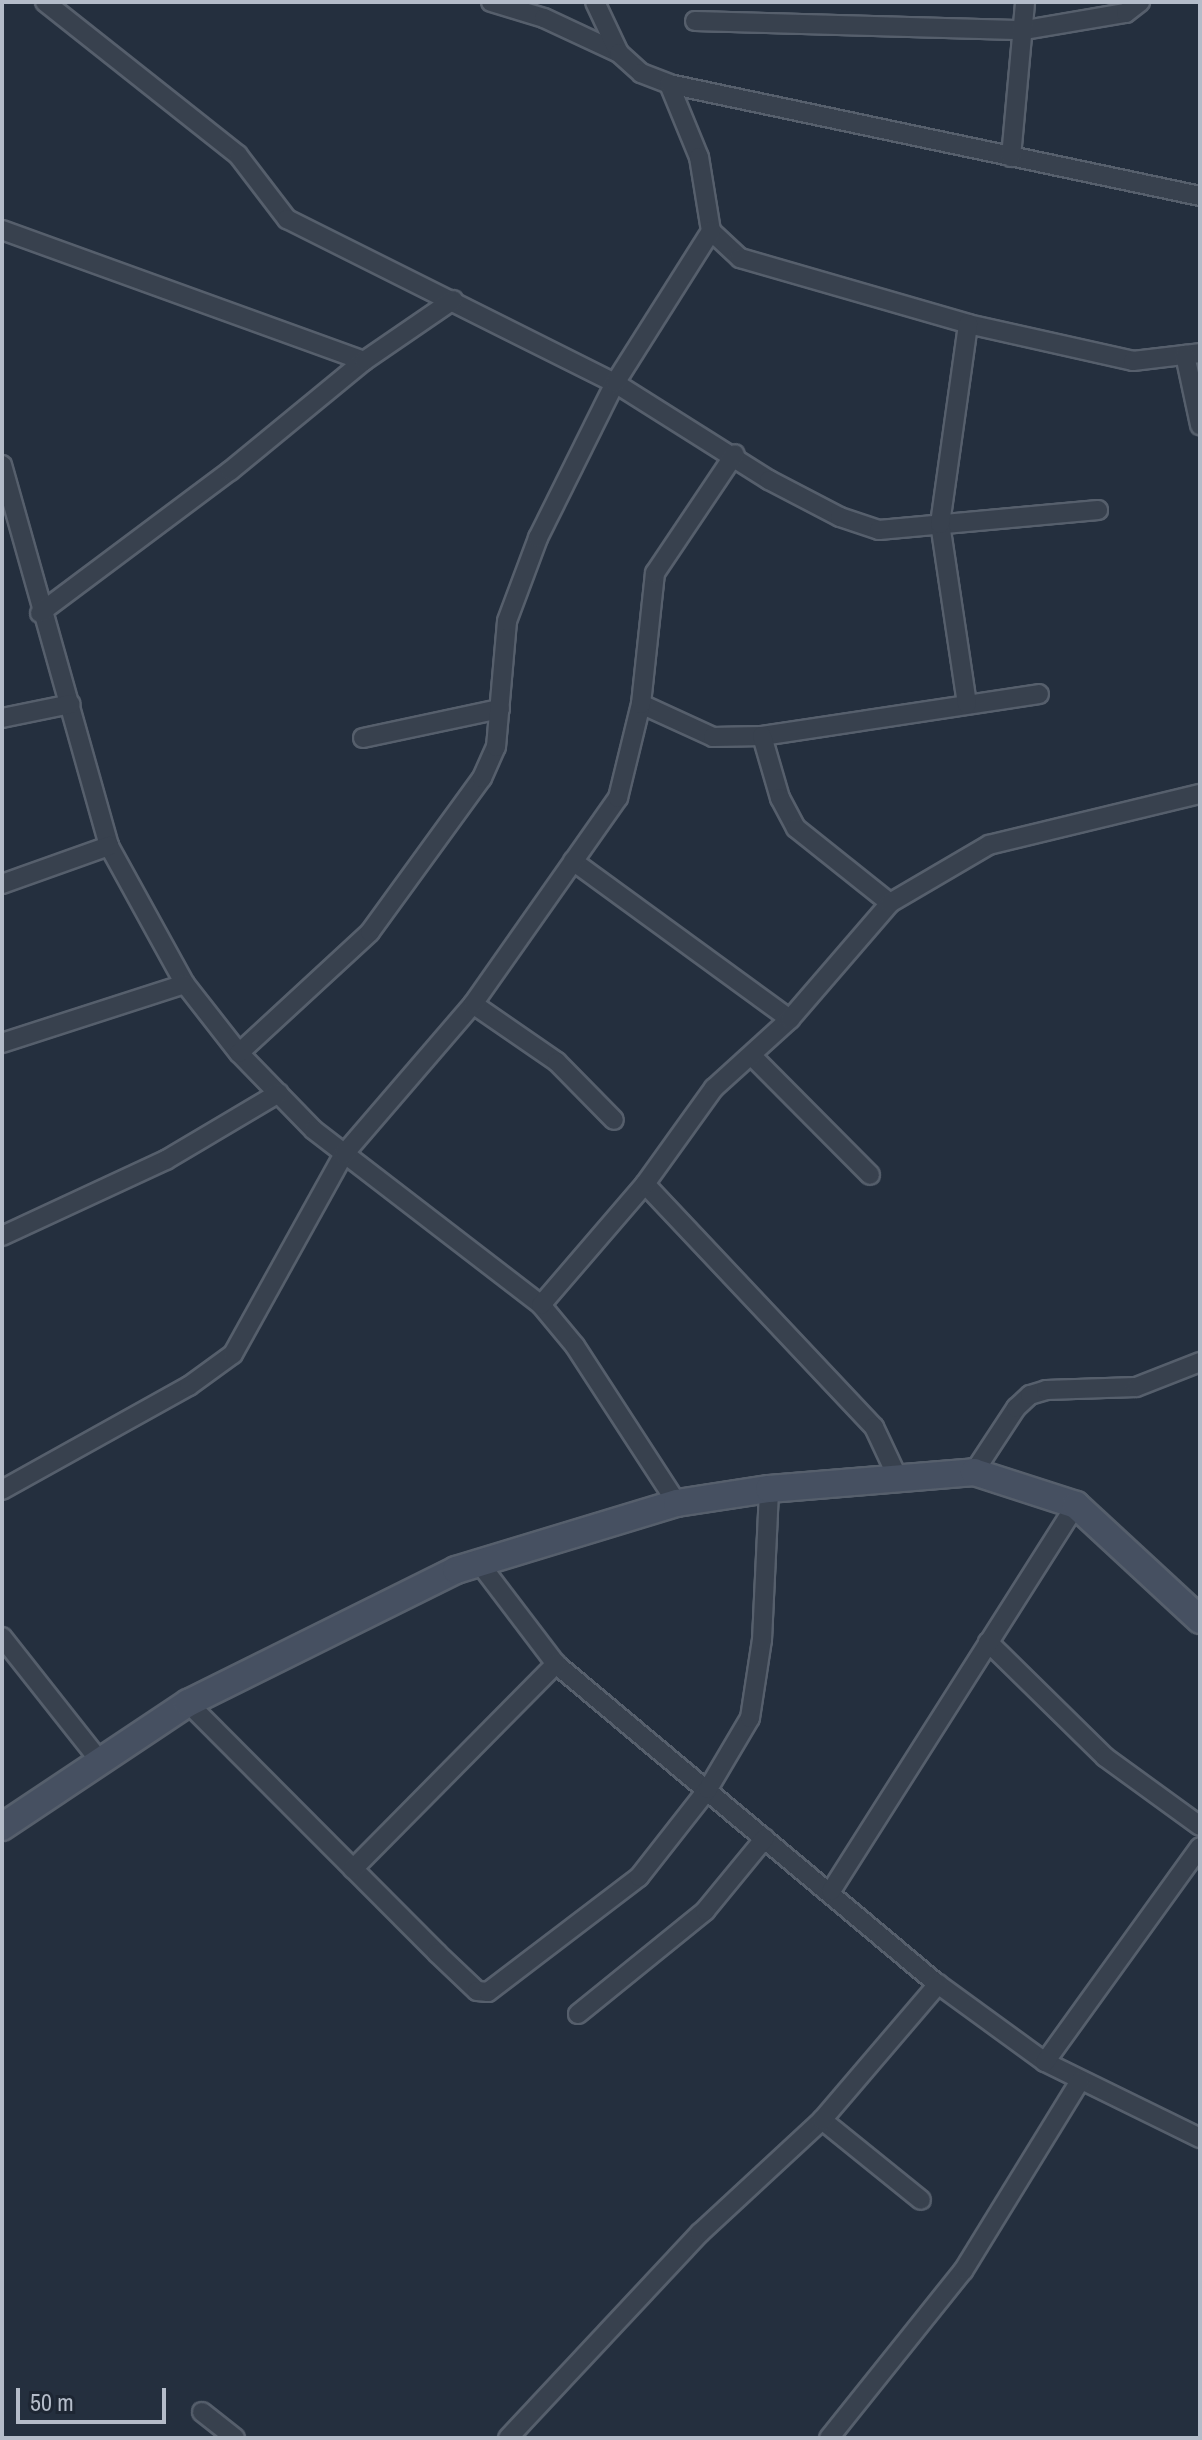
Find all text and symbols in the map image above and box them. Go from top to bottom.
scale bar [20,2372,170,2422]
text: 50 m [30,2386,74,2418]

